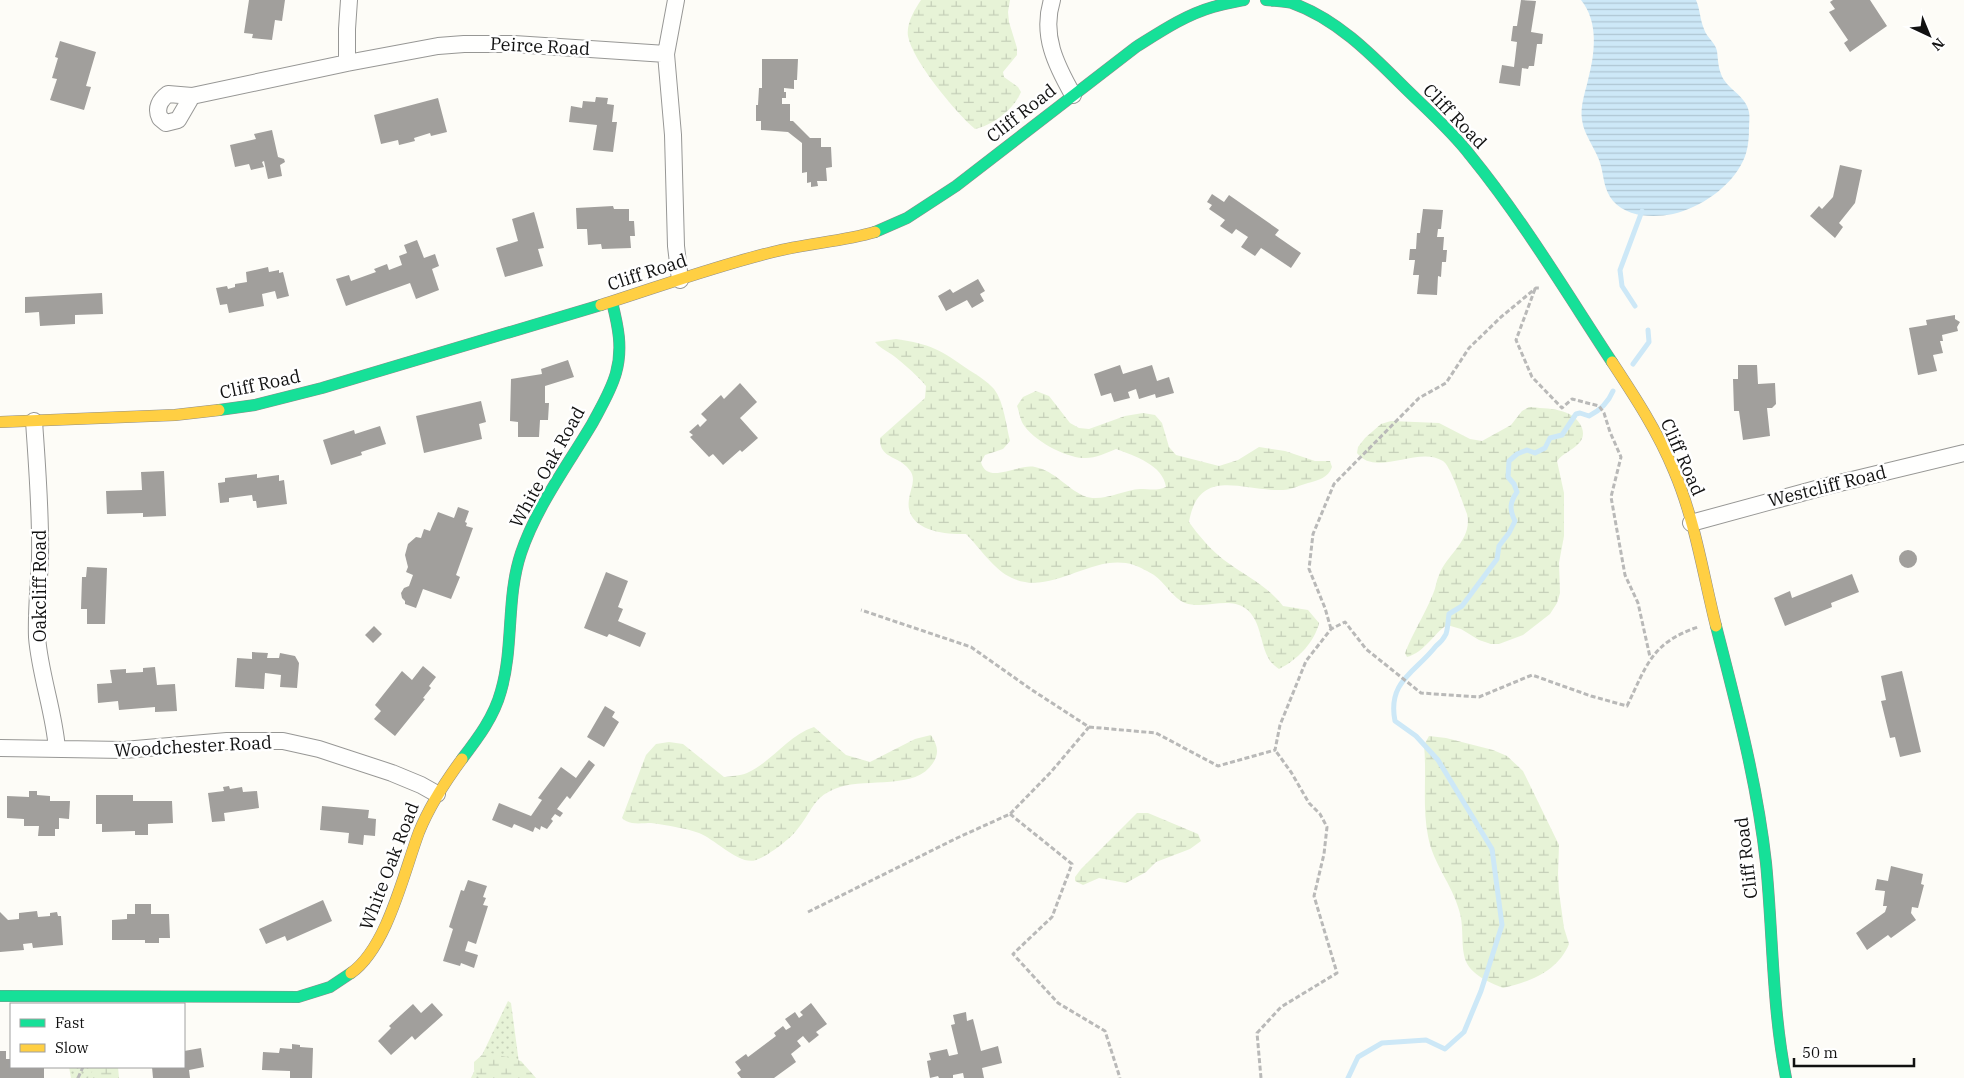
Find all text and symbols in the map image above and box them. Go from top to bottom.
north arrow [1904,10,1954,60]
street label: Peirce Road [489,32,591,60]
text: N [1928,34,1948,55]
street label: Cliff Road [1418,78,1492,154]
street label: Cliff Road [982,79,1060,147]
street label: Cliff Road [604,248,690,296]
street label: Cliff Road [217,364,303,404]
street label: White Oak Road [504,402,590,532]
street label: Cliff Road [1656,415,1710,499]
street label: Westcliff Road [1765,460,1889,512]
street label: Oakcliff Road [28,530,51,642]
street label: Woodchester Road [113,730,273,762]
street label: White Oak Road [354,799,424,933]
street label: Cliff Road [1730,816,1762,900]
legend [10,1003,185,1068]
text: Fast [55,1013,85,1032]
scale bar [1794,1036,1914,1068]
text: Slow [55,1038,89,1057]
text: 50 m [1802,1043,1838,1062]

